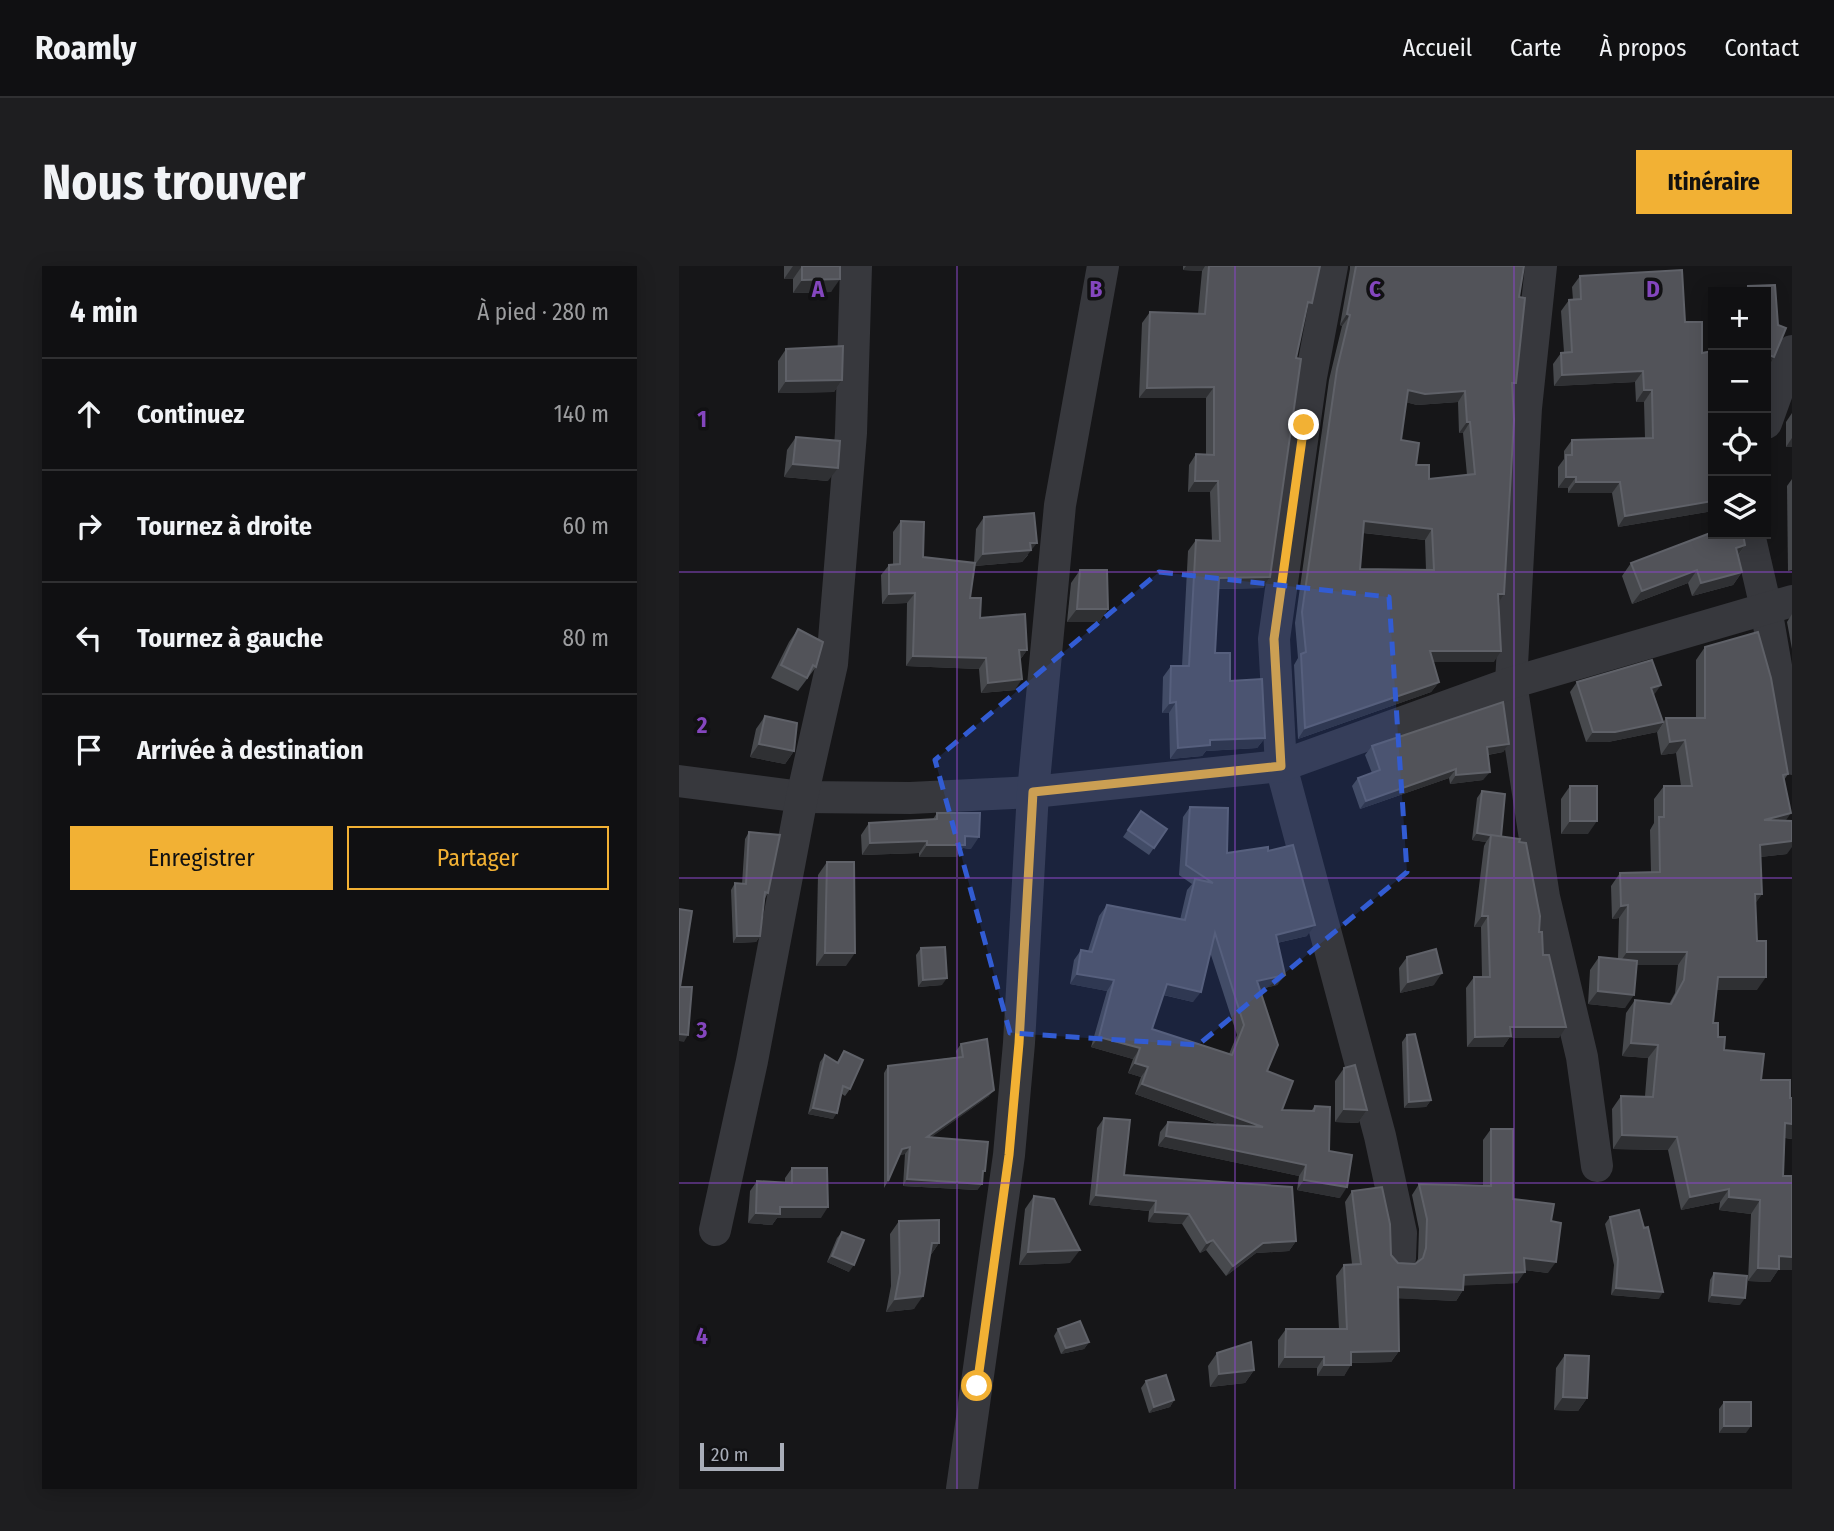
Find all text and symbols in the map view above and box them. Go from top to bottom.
text: Roamly [35,28,136,68]
text: Accueil [1403,34,1472,62]
text: Carte [1510,34,1561,62]
text: À propos [1599,34,1686,62]
text: Contact [1724,34,1799,62]
button: Itinéraire [1636,150,1792,214]
text: Nous trouver [42,153,305,212]
text: A [811,275,825,303]
text: B [1090,275,1103,303]
text: C [1369,275,1381,303]
text: D [1646,275,1660,303]
map controls [1708,287,1771,539]
button: + [1708,287,1771,350]
text: 4 min [70,294,138,330]
text: À pied · 280 m [477,298,609,326]
button: − [1708,350,1771,413]
icon: ahead [70,395,108,433]
text: Continuez [137,399,244,430]
text: 140 m [554,400,609,428]
text: 1 [697,405,707,433]
route end [1288,409,1319,440]
button: locate [1708,413,1771,476]
button: layers [1708,476,1771,539]
icon: right [70,507,108,545]
text: Tournez à droite [137,511,312,542]
text: 60 m [563,512,609,540]
icon: left [70,619,108,657]
text: Tournez à gauche [137,623,323,654]
text: 80 m [562,624,609,652]
text: 2 [696,711,708,739]
icon: arrive [70,731,108,769]
text: Arrivée à destination [137,735,364,766]
button: Enregistrer [70,826,333,890]
button: Partager [347,826,609,890]
text: 3 [696,1016,708,1044]
text: 4 [696,1322,708,1350]
route start [961,1370,992,1401]
scale bar [700,1440,784,1472]
text: 20 m [711,1443,748,1466]

